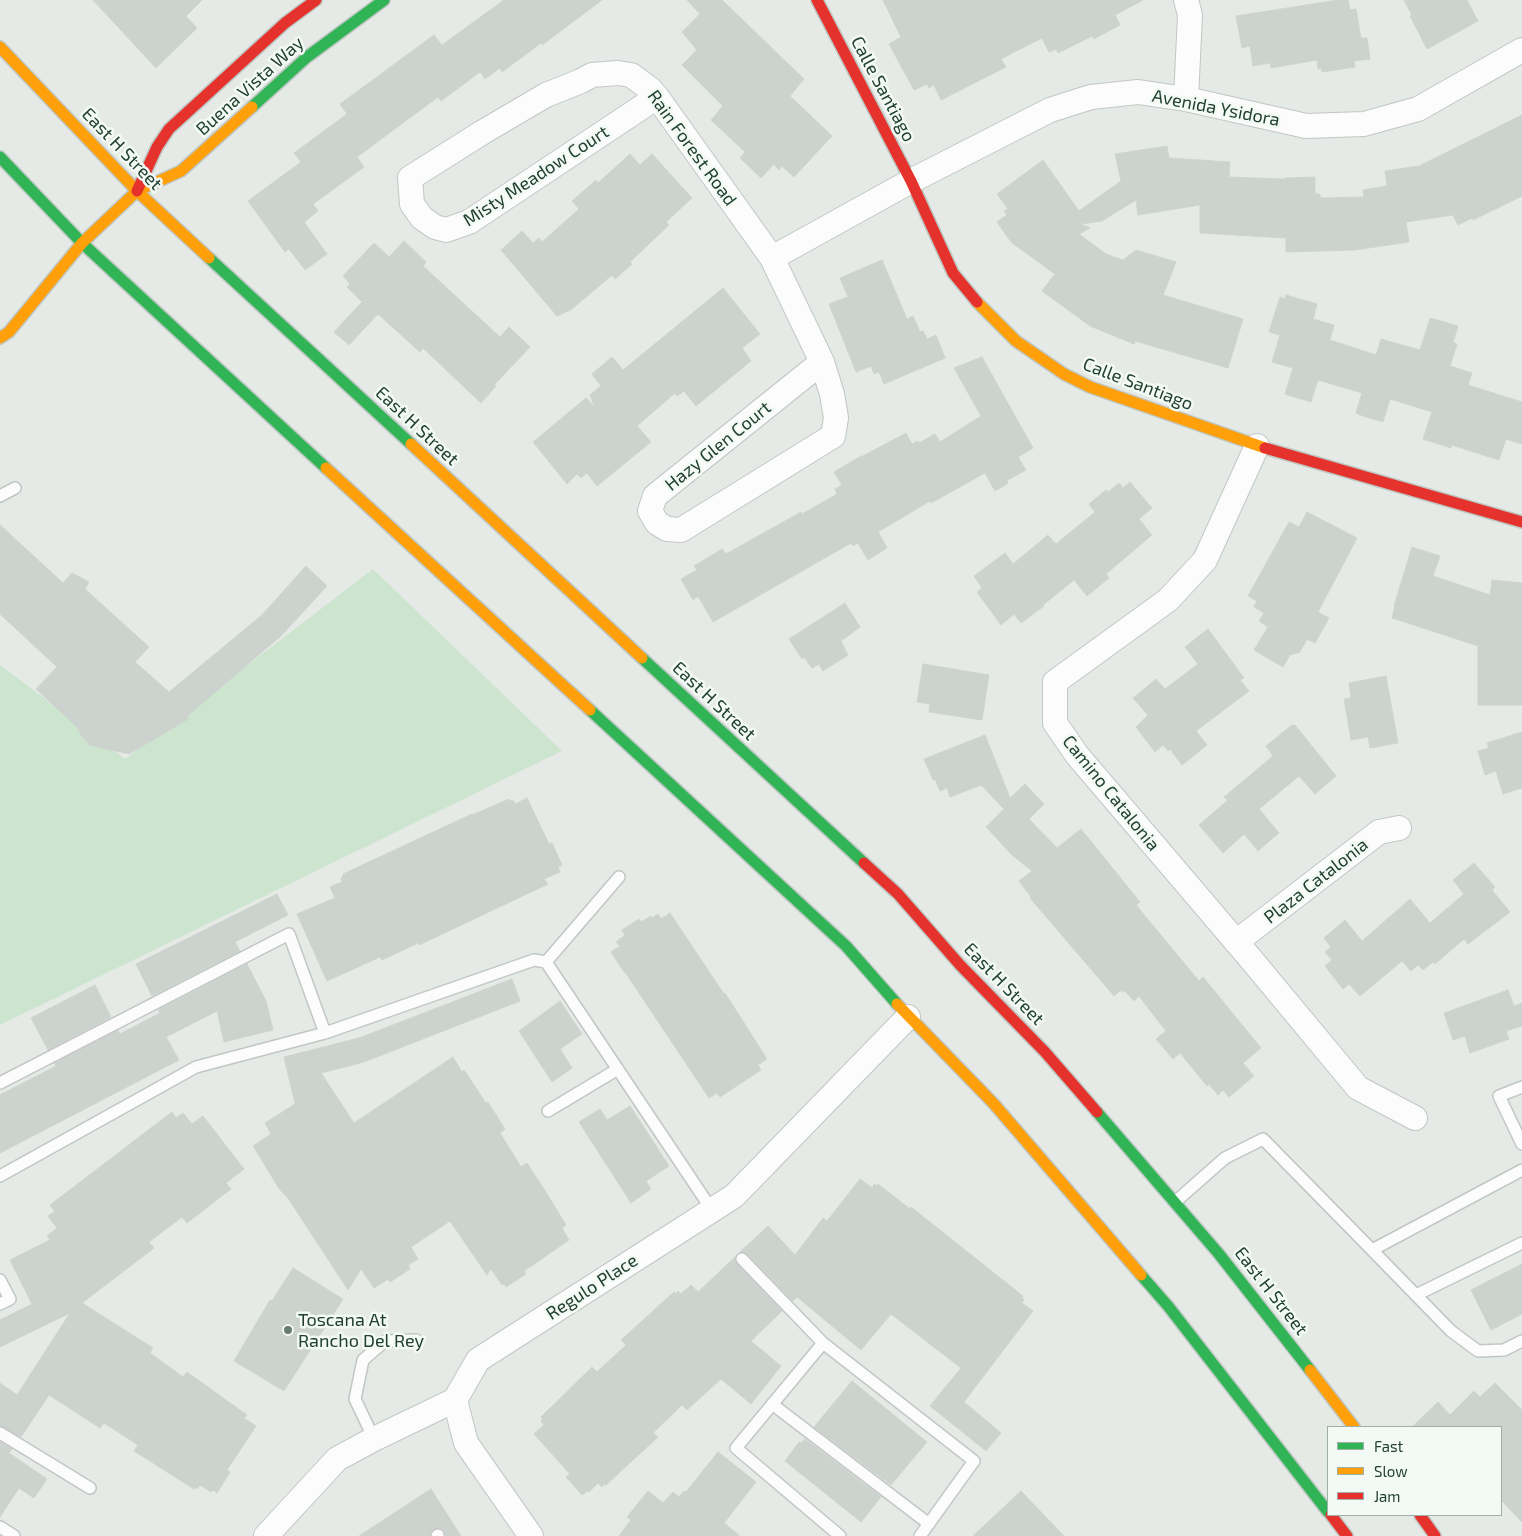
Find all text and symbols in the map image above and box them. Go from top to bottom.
street label: Buena Vista Way [192,32,308,140]
street label: Calle Santiago [846,33,920,145]
street label: Avenida Ysidora [1150,85,1282,131]
street label: Rain Forest Road [643,86,741,210]
street label: East H Street [77,103,167,195]
street label: Misty Meadow Court [459,121,613,231]
street label: Calle Santiago [1080,353,1196,415]
street label: East H Street [371,382,463,470]
street label: Hazy Glen Court [661,397,775,495]
street label: East H Street [668,657,760,745]
street label: Camino Catalonia [1058,731,1164,855]
street label: Plaza Catalonia [1260,834,1372,928]
street label: East H Street [959,938,1049,1030]
street label: East H Street [1230,1243,1312,1339]
street label: Regulo Place [542,1249,642,1325]
place label: Toscana At Rancho Del Rey [298,1309,424,1352]
marker: Toscana At Rancho Del Rey [282,1324,294,1336]
legend [1327,1426,1502,1516]
text: Fast [1374,1437,1403,1455]
text: Slow [1374,1462,1408,1480]
text: Jam [1374,1487,1400,1505]

